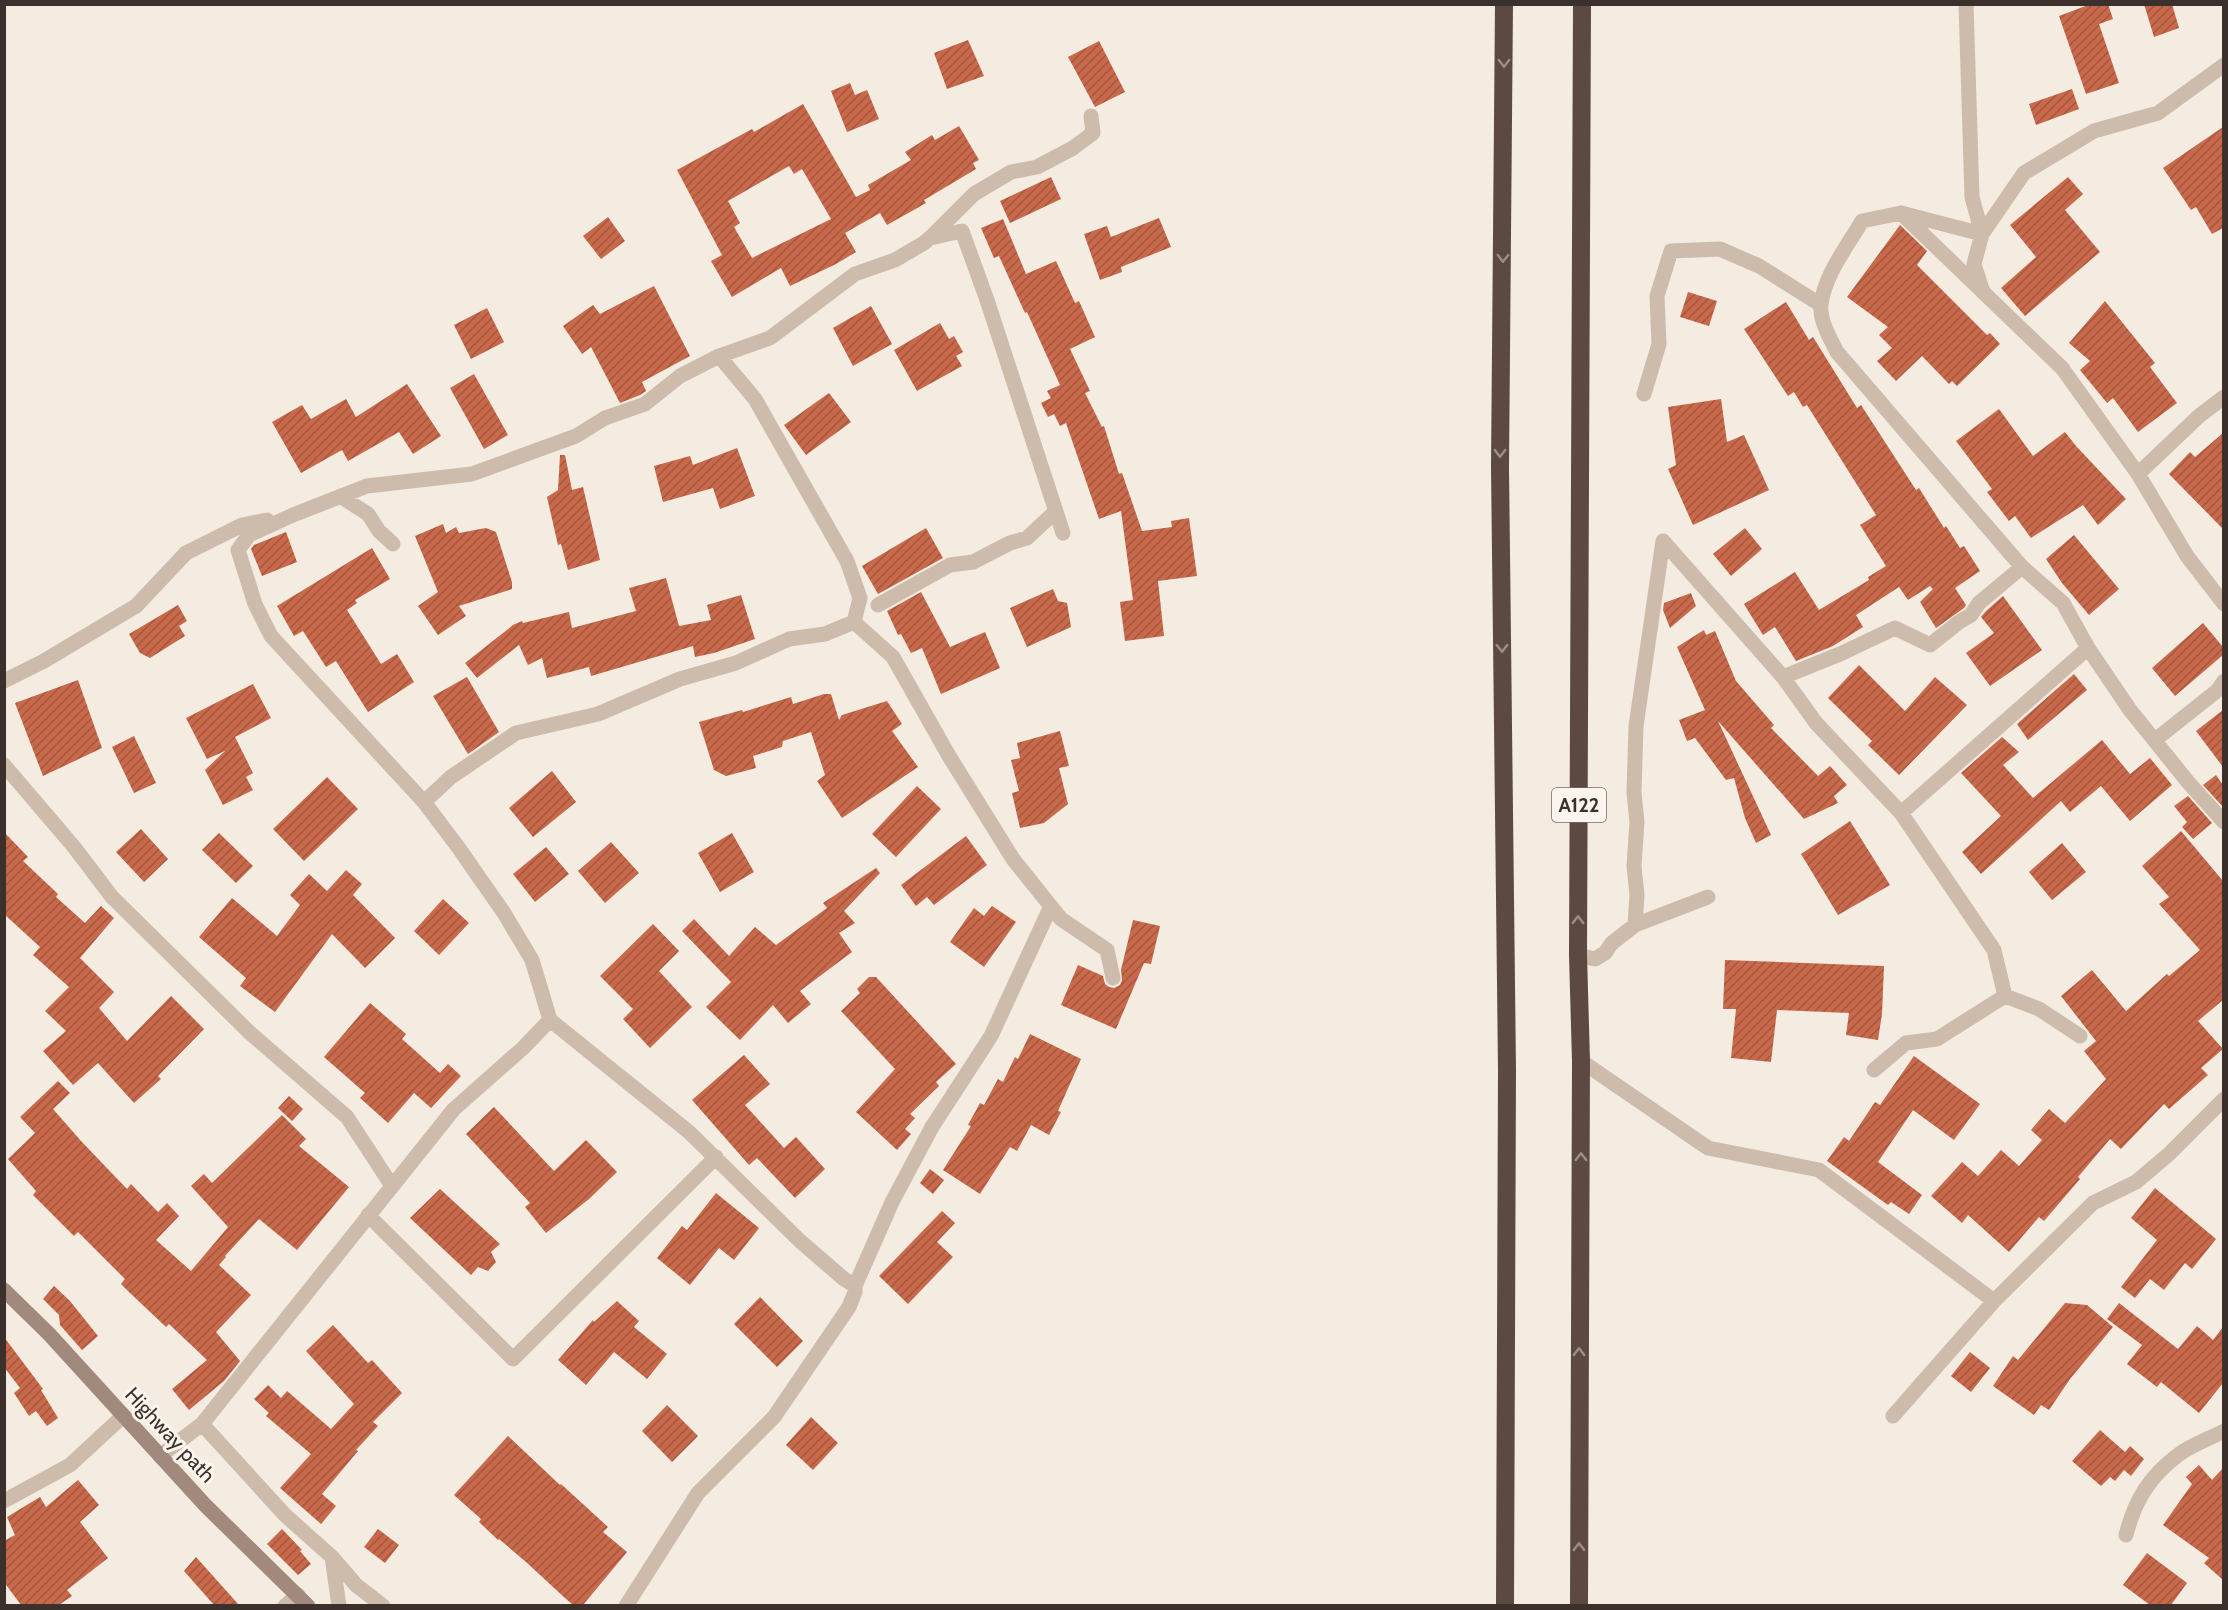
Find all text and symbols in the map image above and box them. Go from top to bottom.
one-way arrow [1498,58,1510,67]
one-way arrow [1496,253,1509,262]
one-way arrow [1494,448,1506,457]
one-way arrow [1496,643,1508,652]
road number: A122 [1552,788,1606,822]
one-way arrow [1572,916,1584,925]
one-way arrow [1575,1153,1587,1162]
one-way arrow [1573,1348,1585,1357]
street label: Highway path [120,1382,221,1487]
one-way arrow [1573,1543,1585,1552]

